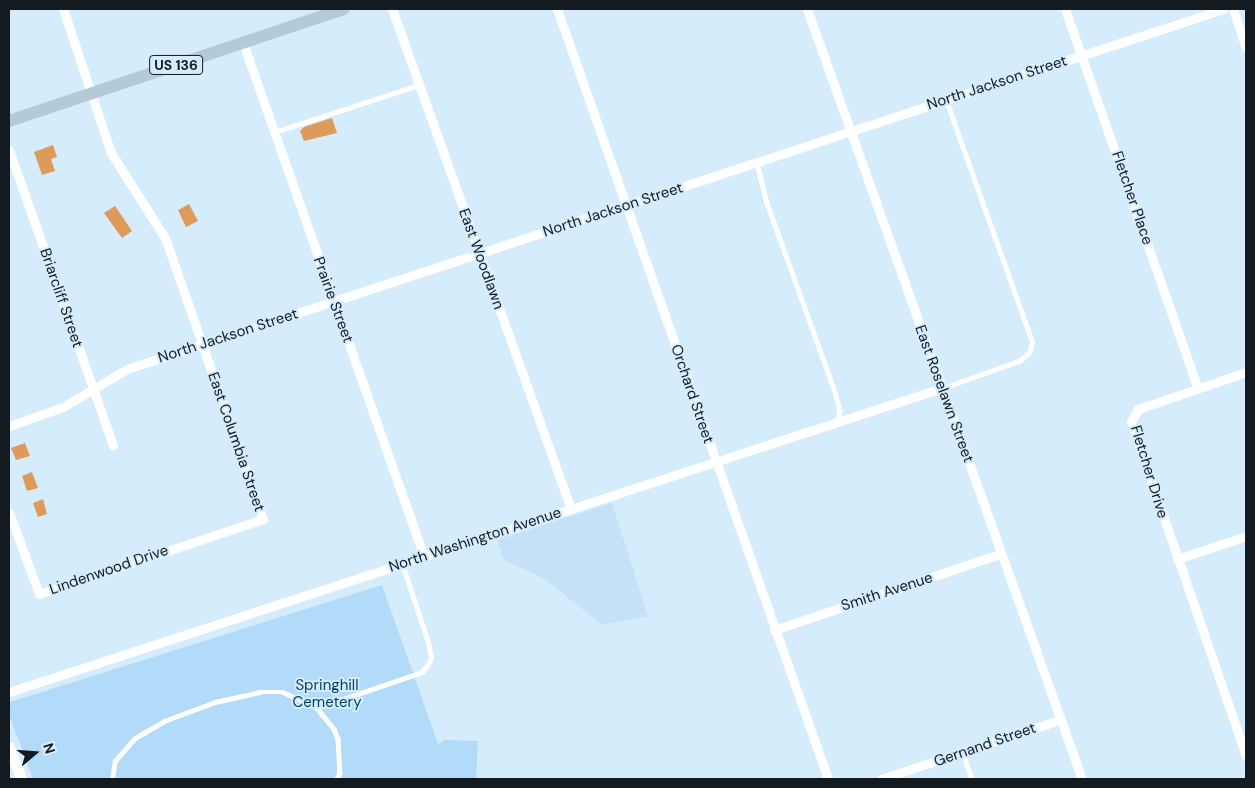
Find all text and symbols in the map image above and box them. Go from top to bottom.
street label: North Jackson Street [925,52,1069,114]
road number: US 136 [148,54,204,76]
street label: Fletcher Place [1108,149,1156,247]
street label: North Jackson Street [541,179,685,241]
street label: East Woodlawn [454,206,508,312]
street label: Briarcliff Street [36,246,86,350]
street label: Prairie Street [309,255,357,345]
street label: North Jackson Street [156,305,300,367]
street label: East Roselawn Street [911,323,977,465]
street label: Orchard Street [667,342,717,446]
street label: East Columbia Street [204,370,268,514]
street label: Fletcher Drive [1126,423,1172,521]
street label: North Washington Avenue [387,504,563,576]
street label: Lindenwood Drive [47,541,171,599]
street label: Smith Avenue [839,569,935,615]
park label: Springhill Cemetery [293,676,361,711]
street label: Gernand Street [932,719,1038,771]
north arrow [10,728,60,778]
text: N [39,741,59,756]

